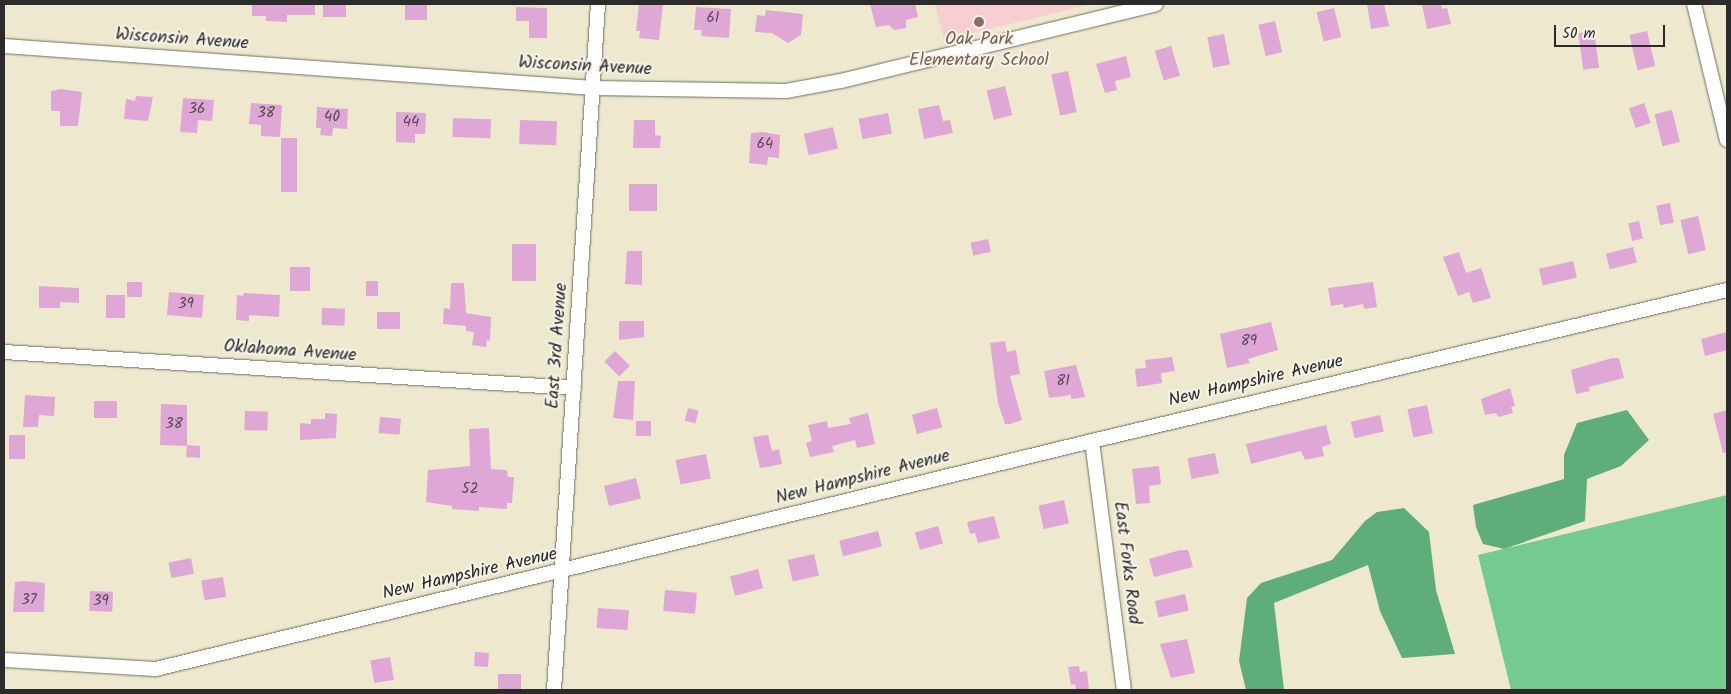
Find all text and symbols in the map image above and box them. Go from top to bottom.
house number: 61 [706,10,720,28]
scale bar [1556,15,1667,47]
marker: Oak Park Elementary School [973,16,985,28]
text: 50 m [1562,22,1596,46]
street label: Wisconsin Avenue [115,25,249,55]
place label: Oak Park Elementary School [909,30,1049,72]
street label: Wisconsin Avenue [518,53,652,81]
house number: 36 [189,101,205,119]
house number: 38 [257,105,275,123]
house number: 40 [324,109,340,127]
house number: 44 [403,114,419,132]
house number: 64 [757,136,773,154]
street label: East 3rd Avenue [543,282,573,410]
house number: 39 [178,296,194,314]
house number: 89 [1241,333,1257,351]
street label: Oklahoma Avenue [223,337,357,367]
street label: New Hampshire Avenue [1166,351,1346,413]
house number: 81 [1056,373,1070,391]
house number: 38 [165,416,183,434]
street label: New Hampshire Avenue [774,446,952,510]
house number: 52 [462,481,478,499]
street label: East Forks Road [1108,500,1144,626]
street label: New Hampshire Avenue [380,544,560,606]
house number: 37 [21,592,37,610]
house number: 39 [93,593,109,611]

